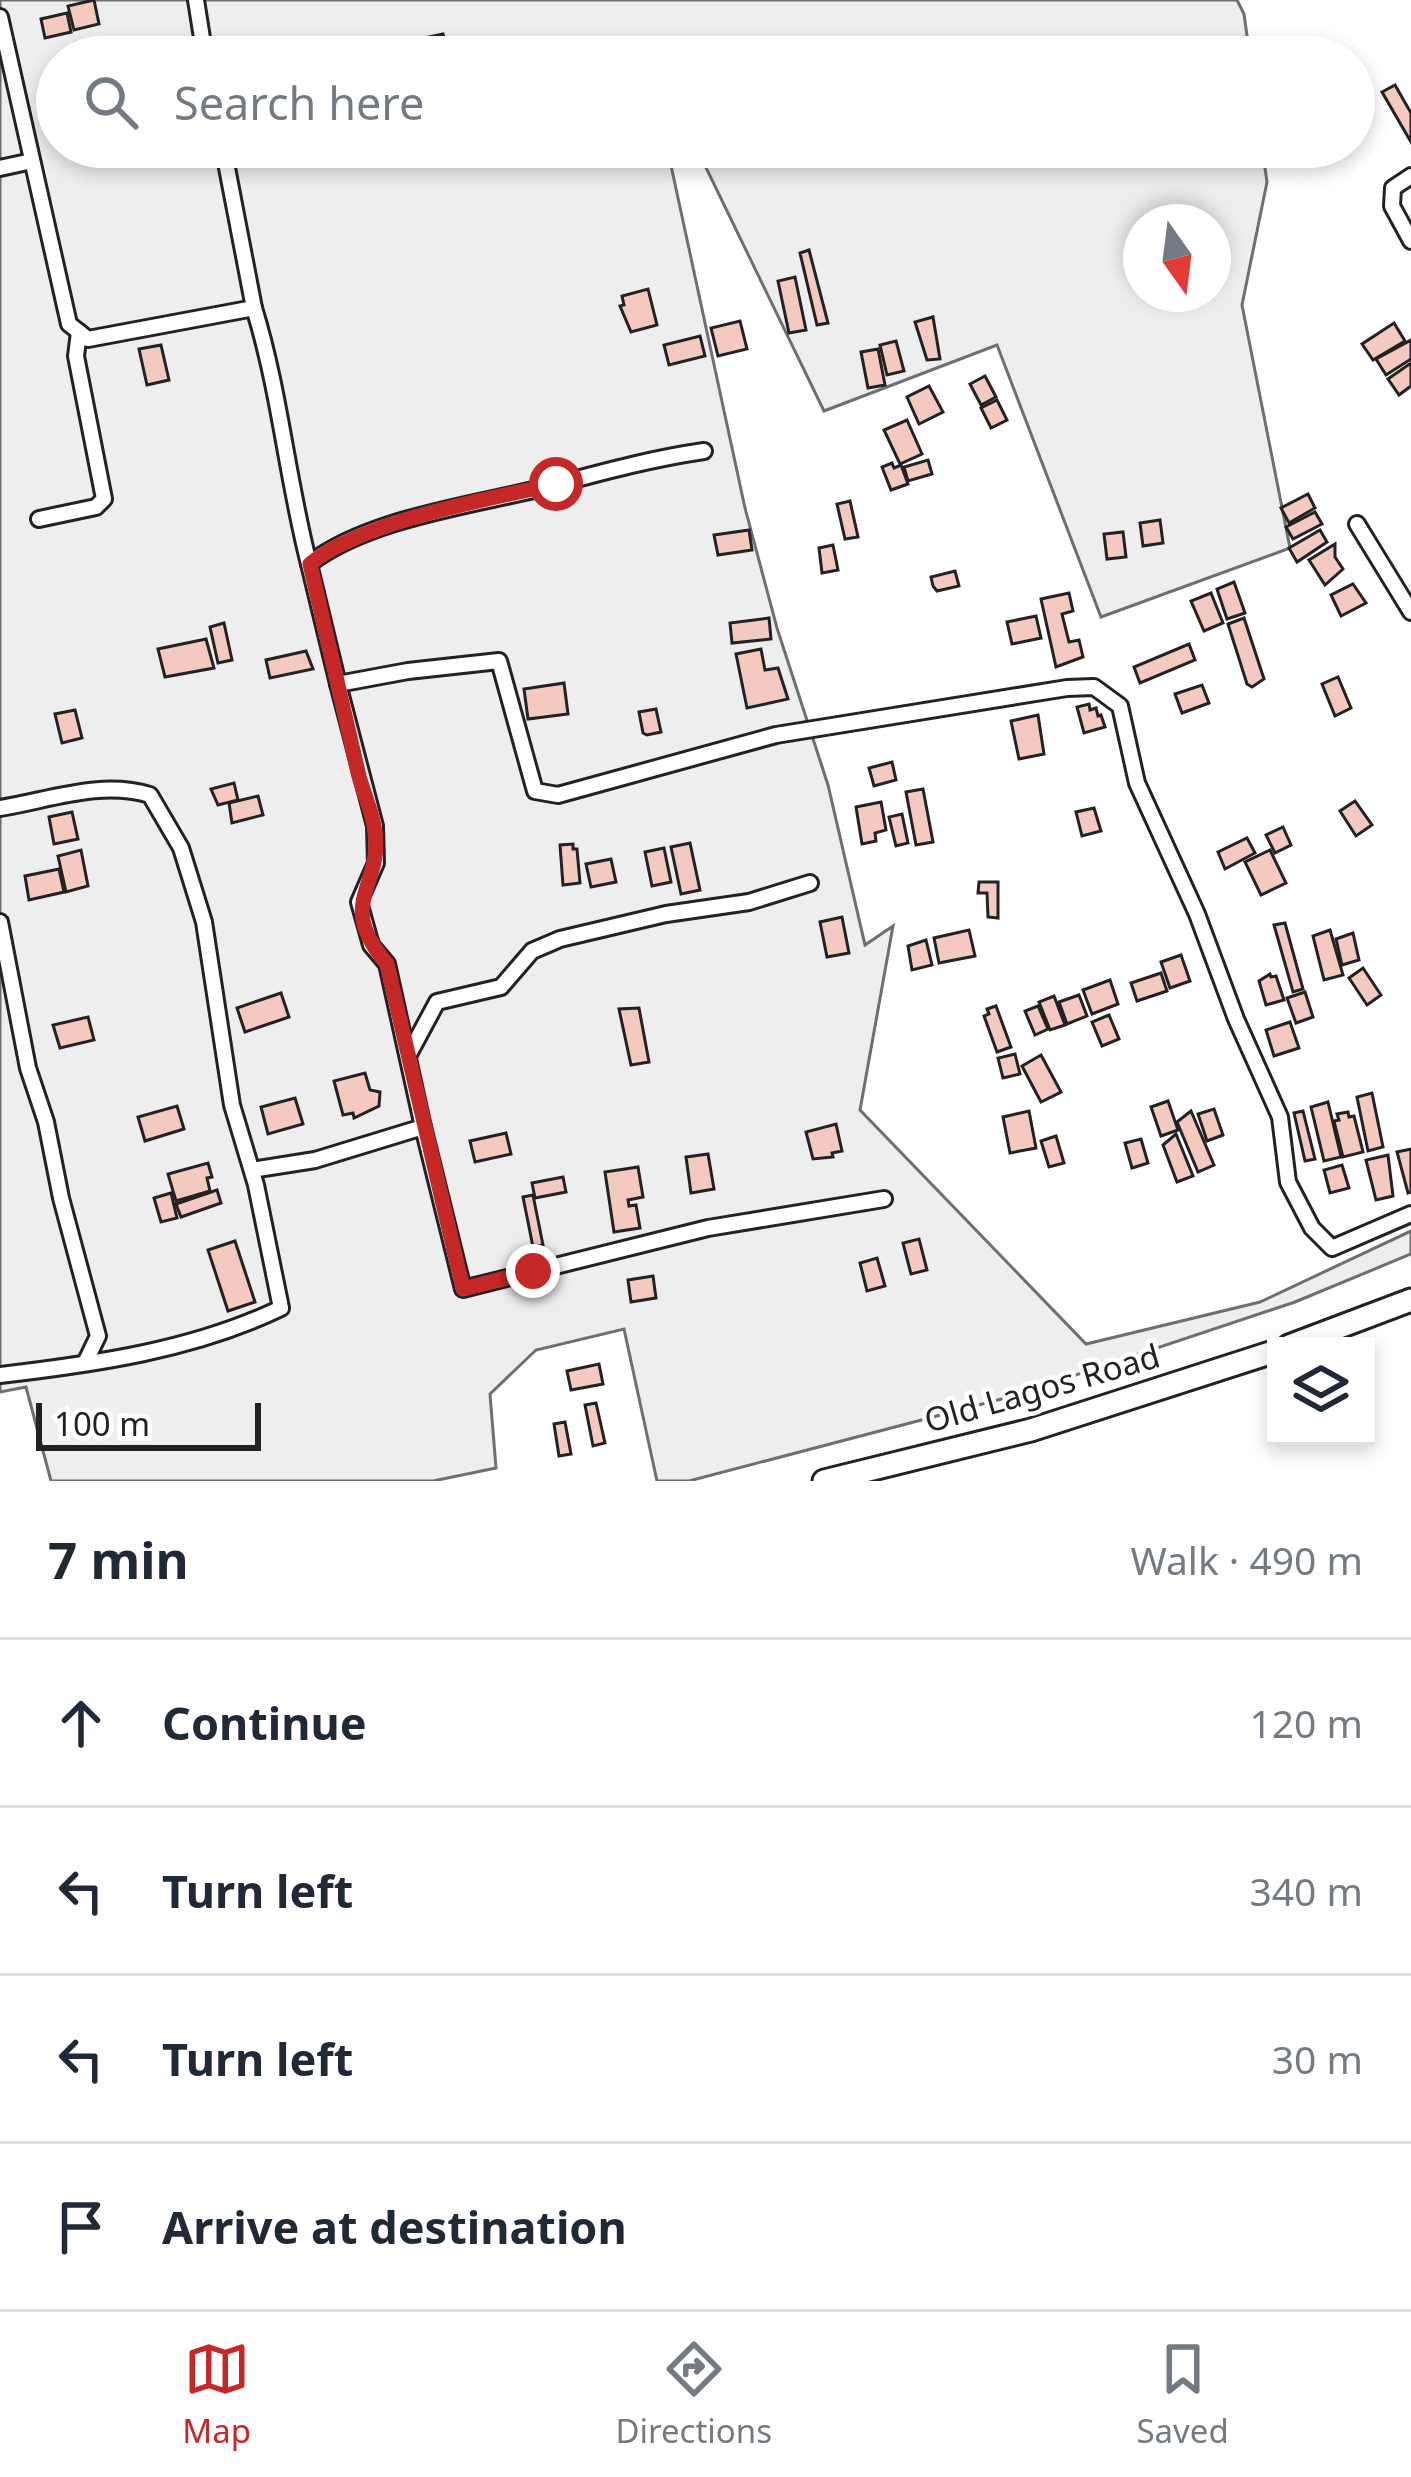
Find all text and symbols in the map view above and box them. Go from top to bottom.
search box [36,36,1375,168]
icon: search [78,69,144,135]
text: Search here [174,72,424,133]
north arrow [1123,204,1231,312]
route start [529,457,583,511]
route end [506,1244,560,1298]
street label: Old Lagos Road [919,1332,1165,1443]
map controls [1267,1337,1375,1445]
button: layers [1267,1337,1375,1445]
scale bar [36,1397,261,1450]
text: 100 m [54,1401,150,1446]
text: 7 min [48,1524,189,1594]
text: Walk · 490 m [1130,1533,1363,1586]
icon: ahead [48,1690,114,1756]
text: Continue [162,1692,367,1753]
text: 120 m [1249,1696,1363,1749]
icon: left [48,1858,114,1924]
text: Turn left [162,1860,353,1921]
text: 340 m [1249,1864,1363,1917]
icon: left [48,2026,114,2092]
text: Turn left [162,2028,353,2089]
text: 30 m [1272,2032,1363,2085]
icon: arrive [48,2194,114,2260]
text: Arrive at destination [162,2196,627,2257]
tab: Map [182,2336,251,2453]
tab: Directions [615,2336,772,2453]
tab: Saved [1136,2336,1229,2453]

